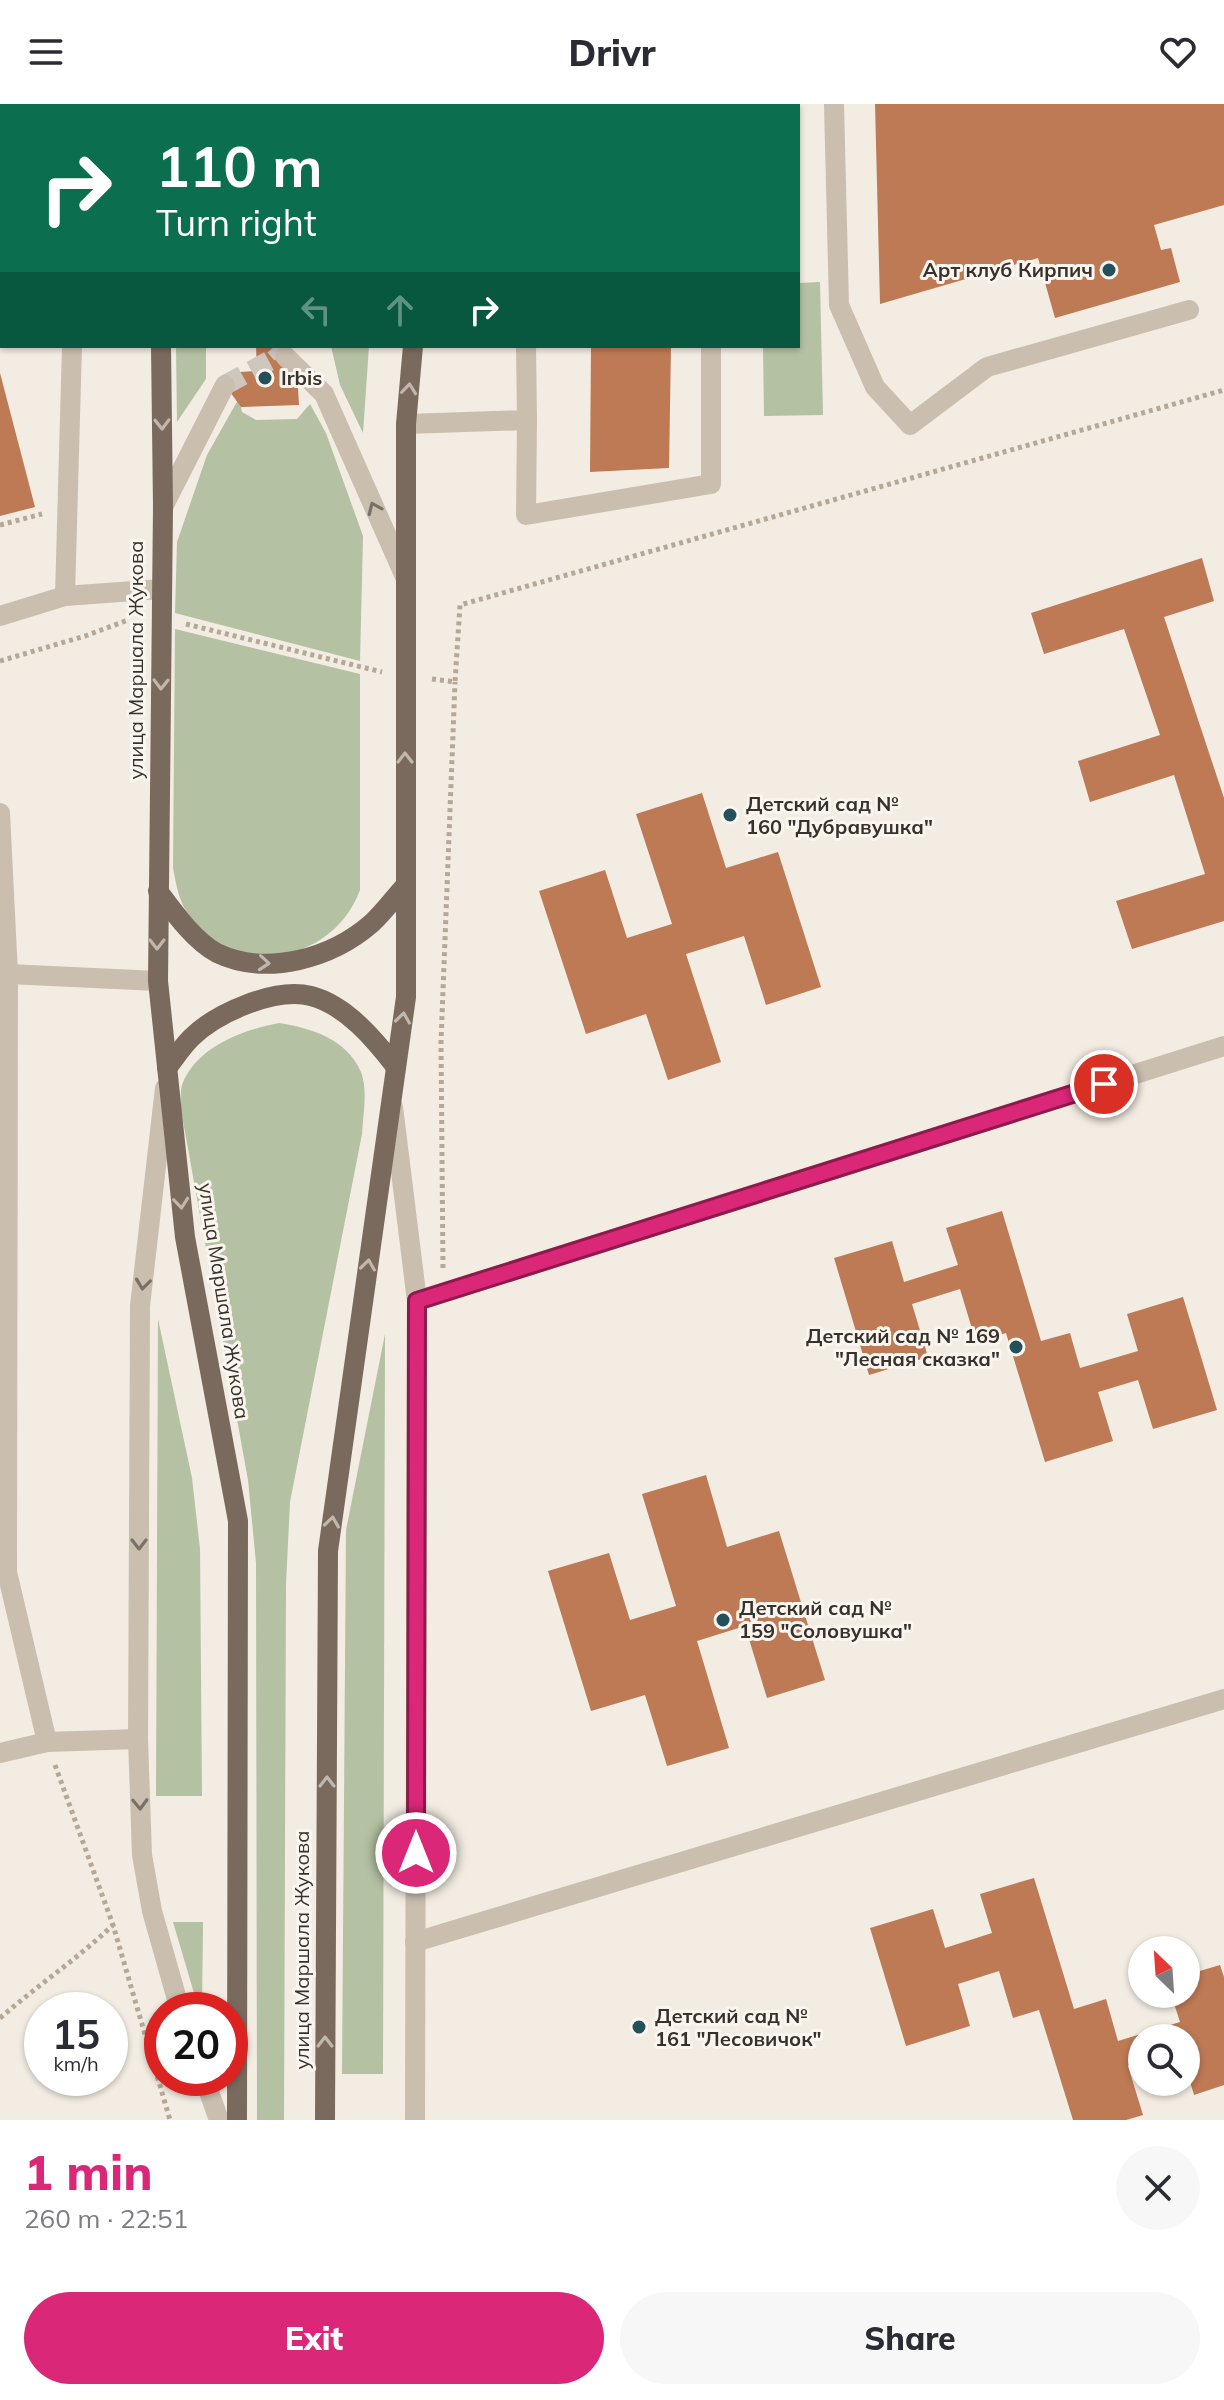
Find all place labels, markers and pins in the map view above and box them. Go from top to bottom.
place label: Арт клуб Кирпич [923,257,1093,282]
marker: Арт клуб Кирпич [1100,261,1118,279]
place label: Irbis [281,365,322,390]
marker: Irbis [256,369,274,387]
place label: Детский сад № 160 "Дубравушка" [746,791,933,839]
marker: Детский сад № 160 "Дубравушка" [721,806,739,824]
pin [1070,1050,1138,1118]
place label: Детский сад № 169 "Лесная сказка" [806,1323,1000,1371]
marker: Детский сад № 169 "Лесная сказка" [1007,1338,1025,1356]
place label: Детский сад № 159 "Соловушка" [739,1595,912,1643]
marker: Детский сад № 159 "Соловушка" [714,1611,732,1629]
place label: Детский сад № 161 "Лесовичок" [655,2003,822,2051]
marker: Детский сад № 161 "Лесовичок" [630,2018,648,2036]

